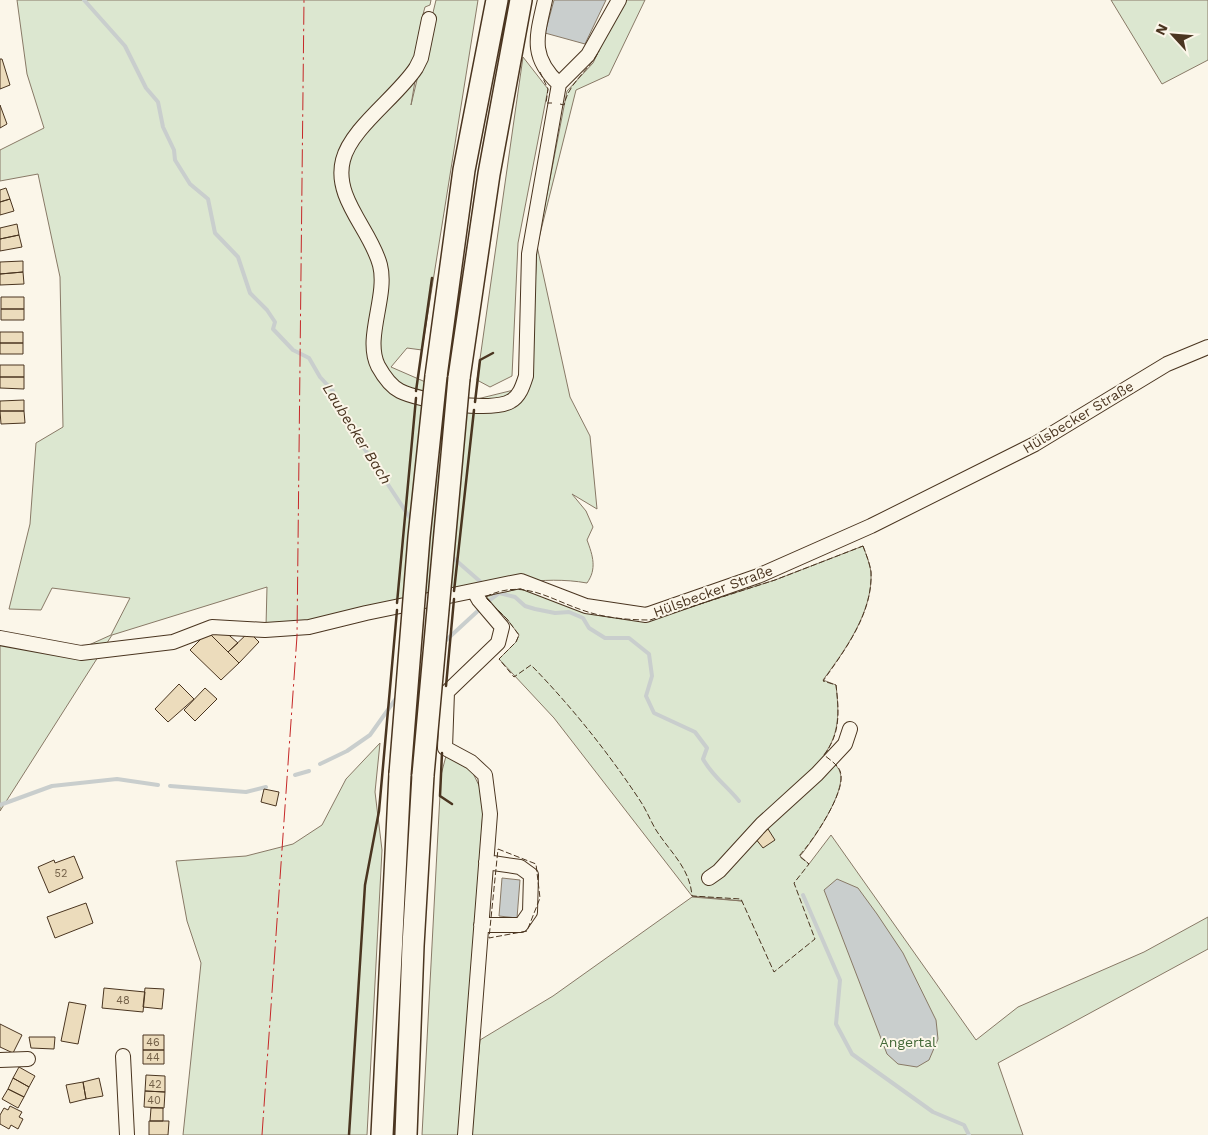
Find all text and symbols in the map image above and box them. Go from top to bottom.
north arrow [1148,10,1198,60]
text: N [1152,21,1171,37]
street label: Hülsbecker Straße [1020,378,1136,456]
water label: Laubecker Bach [319,380,395,488]
street label: Hülsbecker Straße [651,562,775,620]
house number: 52 [55,867,67,880]
house number: 48 [116,994,130,1007]
park label: Angertal [880,1034,937,1050]
house number: 46 [146,1036,160,1049]
house number: 44 [146,1051,160,1064]
house number: 42 [148,1078,162,1091]
house number: 40 [147,1094,161,1107]

